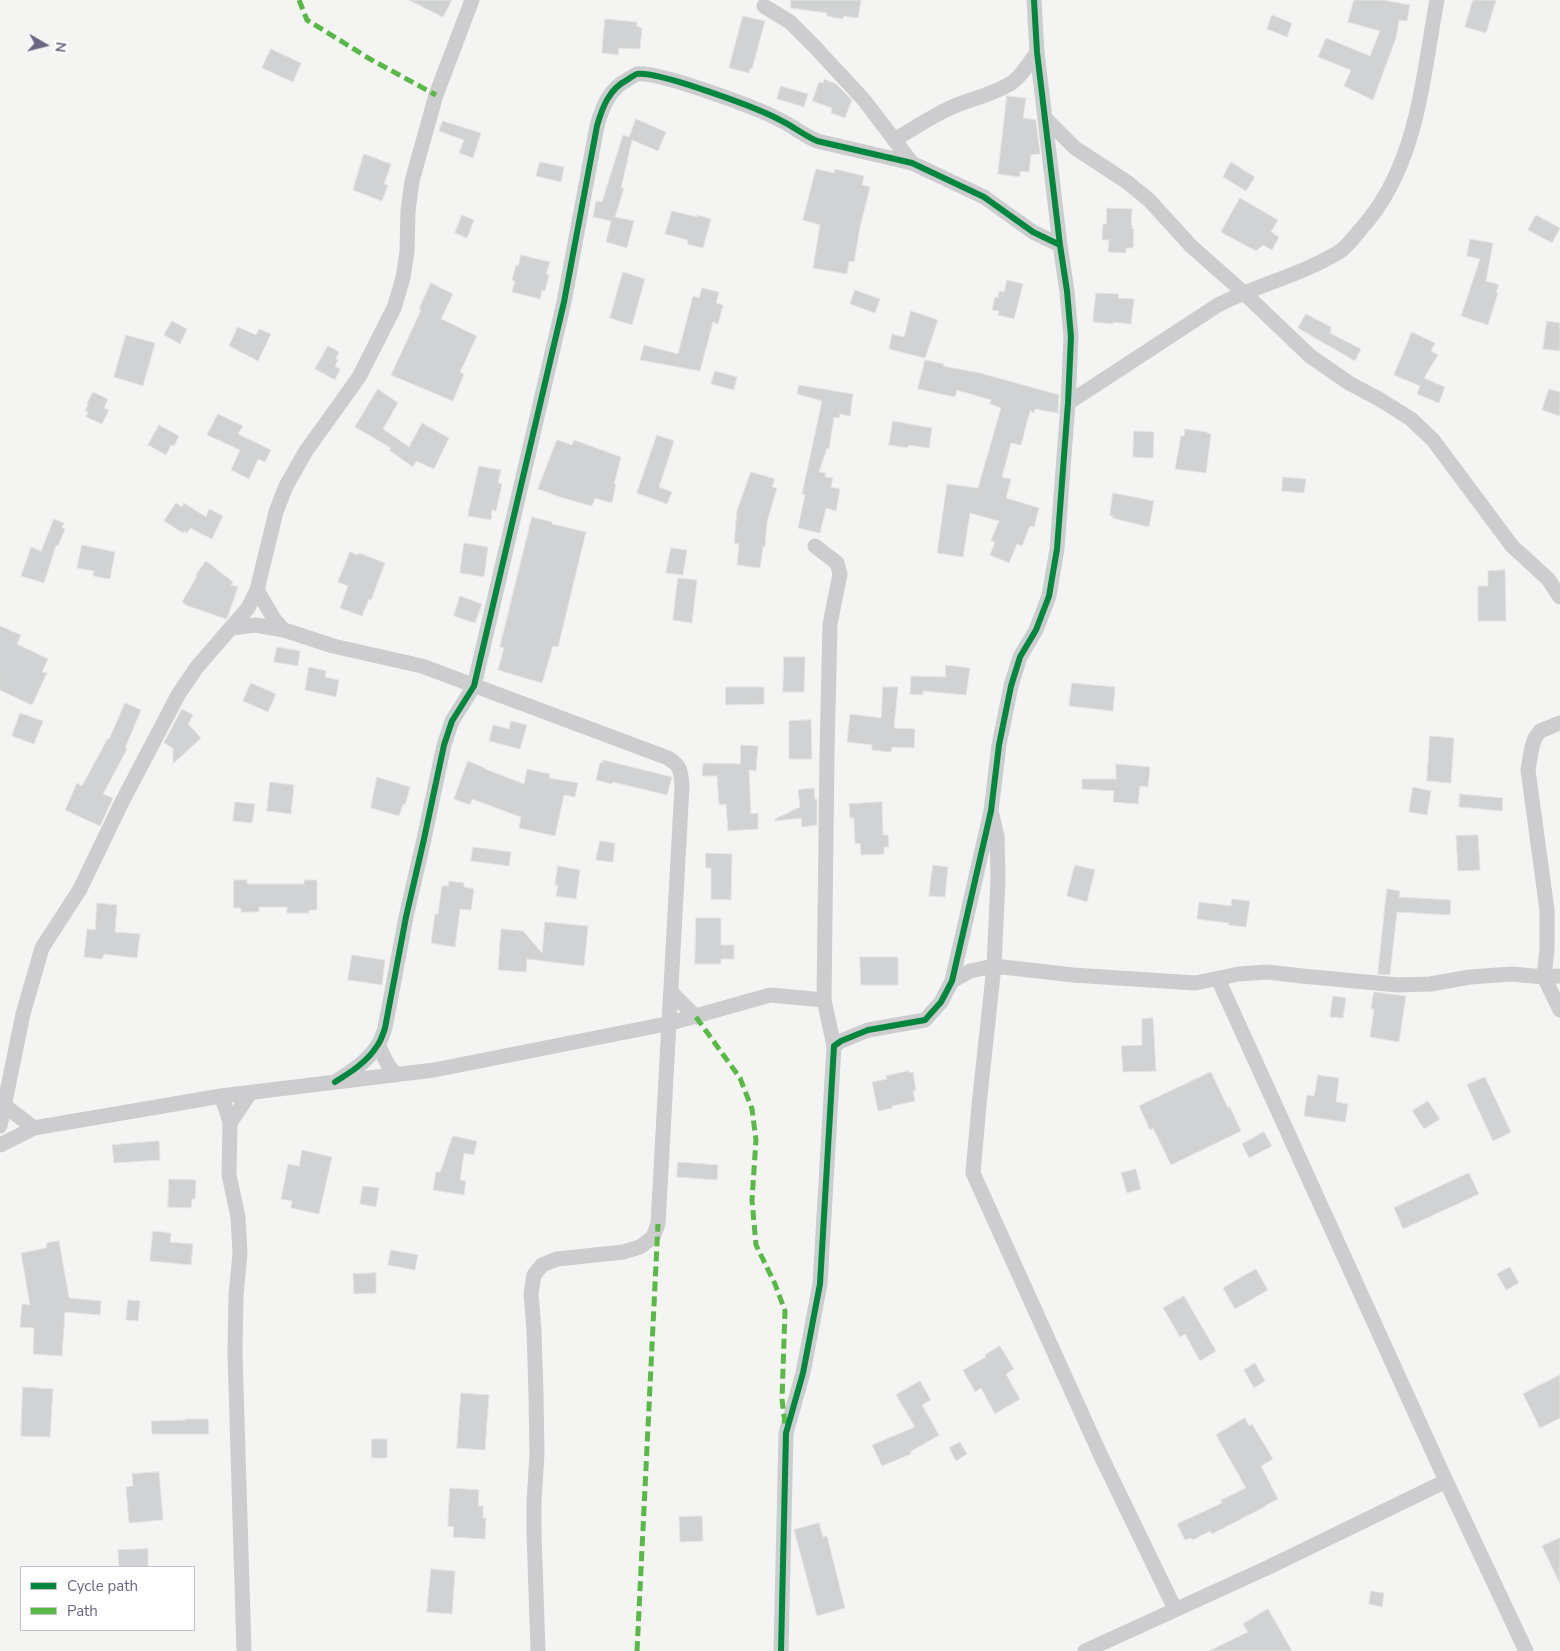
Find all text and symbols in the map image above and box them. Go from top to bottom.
north arrow [20,20,70,70]
text: N [50,41,70,54]
legend [20,1566,195,1631]
text: Cycle path [67,1576,138,1596]
text: Path [67,1601,98,1621]

